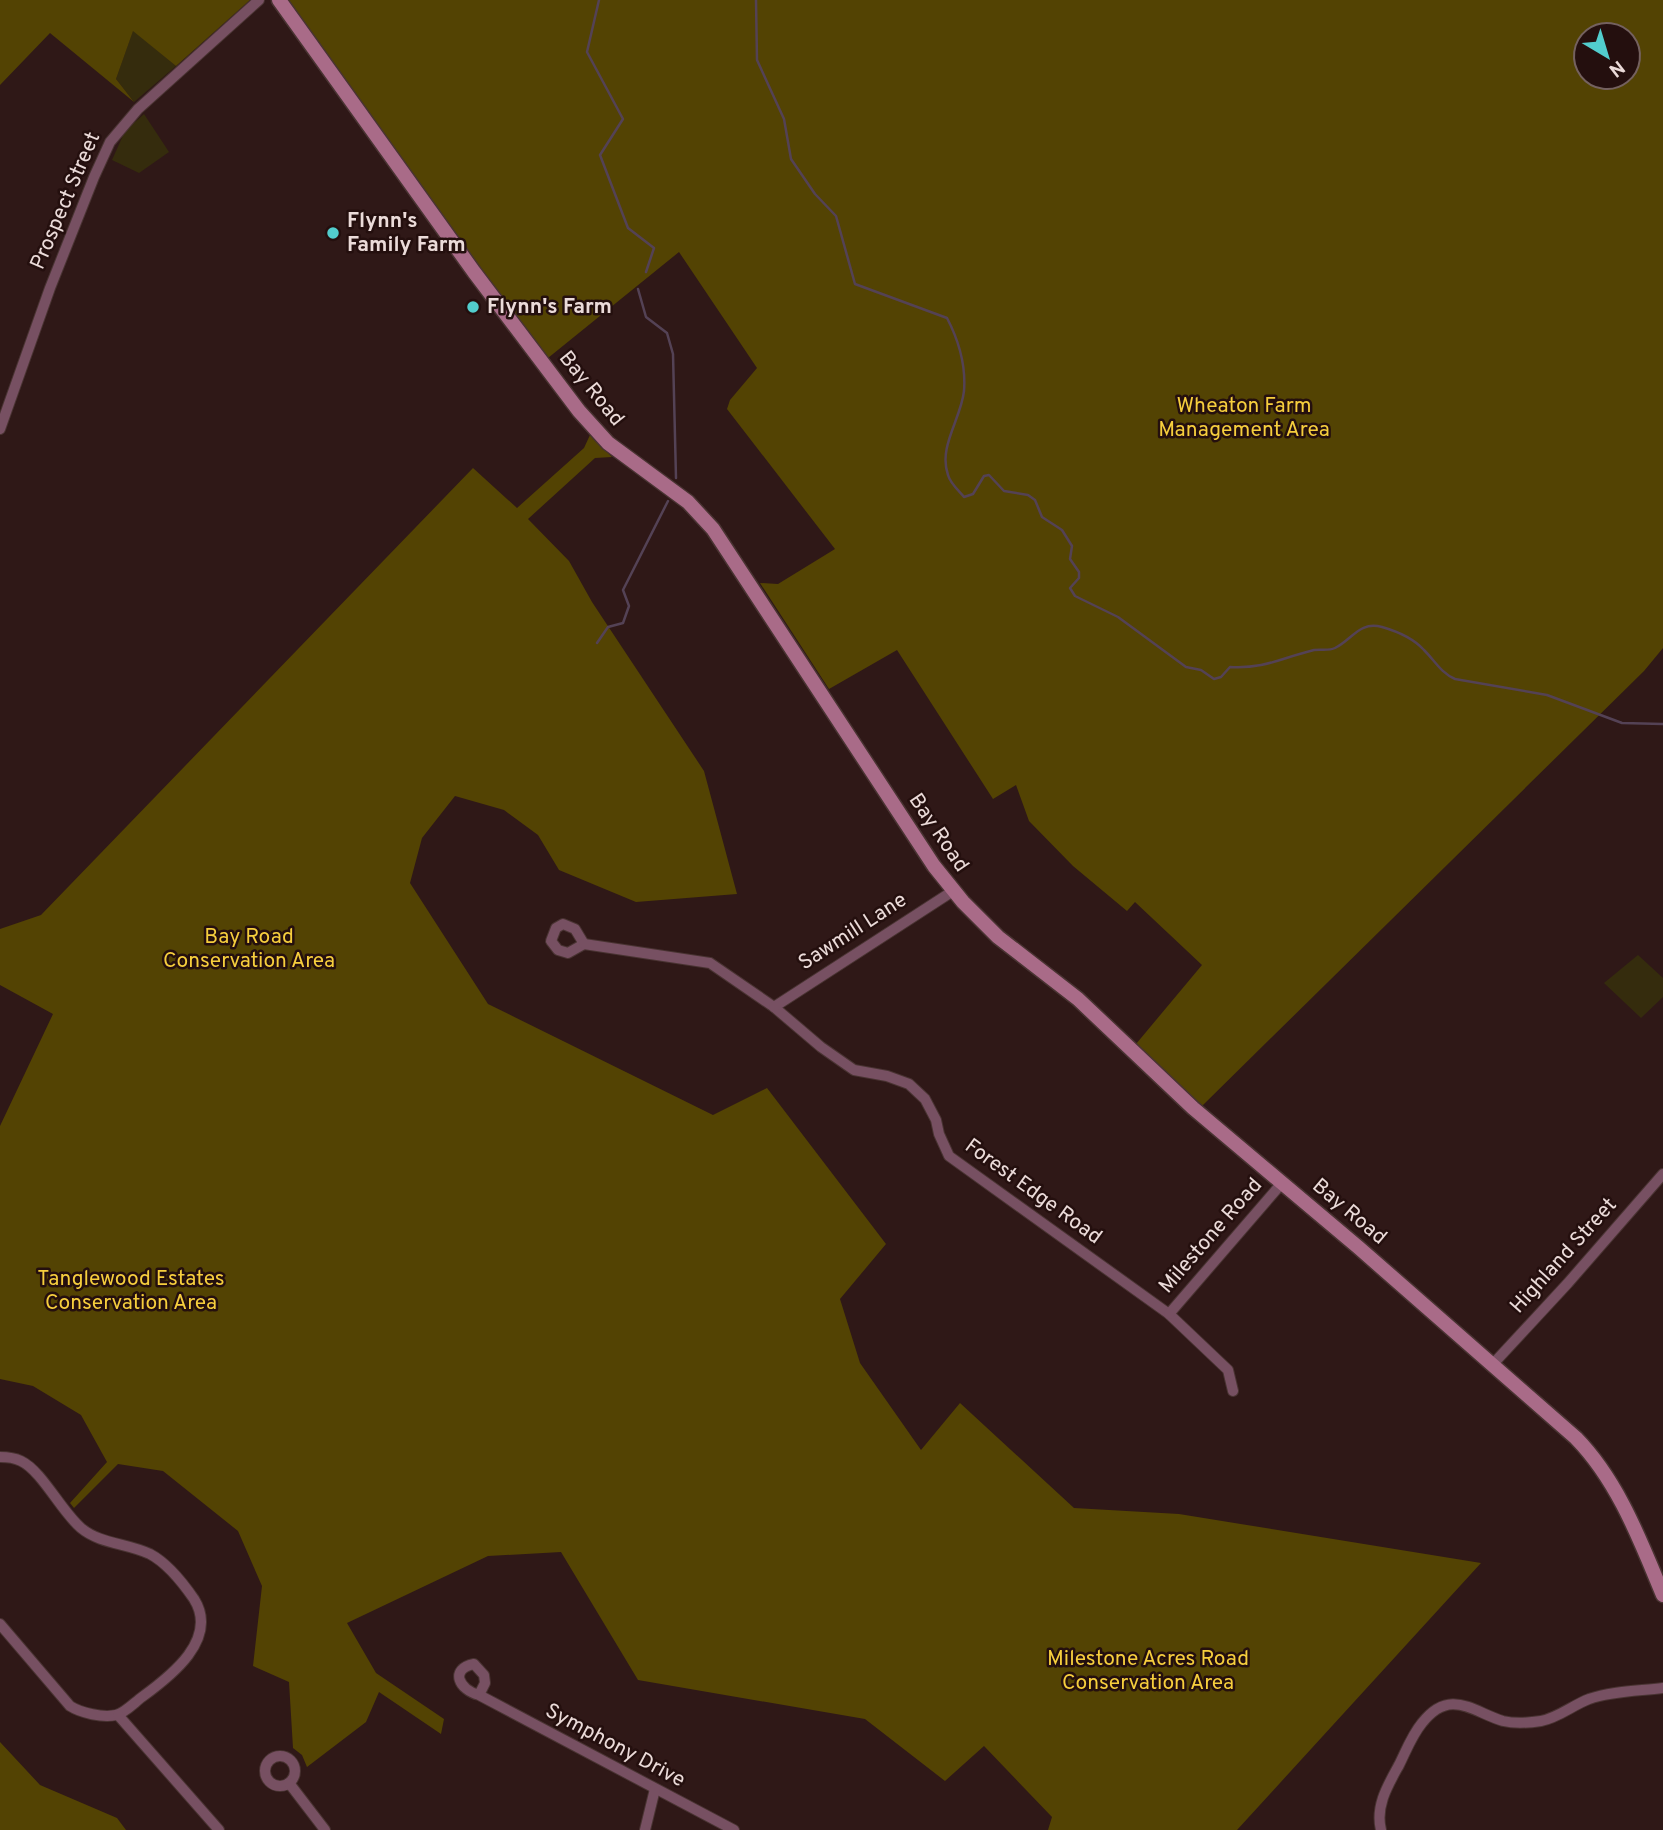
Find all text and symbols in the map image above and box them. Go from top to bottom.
north arrow [1572,21,1642,91]
text: N [1603,54,1629,81]
street label: Prospect Street [25,128,107,274]
place label: Flynn's Family Farm [347,208,466,259]
marker: Flynn's Family Farm [325,225,341,241]
place label: Flynn's Farm [487,294,612,321]
marker: Flynn's Farm [465,299,481,315]
street label: Bay Road [552,346,630,432]
park label: Wheaton Farm Management Area [1158,393,1330,444]
street label: Bay Road [902,788,974,878]
street label: Sawmill Lane [794,887,912,977]
park label: Bay Road Conservation Area [163,924,335,975]
street label: Forest Edge Road [959,1133,1107,1251]
street label: Milestone Road [1153,1173,1269,1299]
street label: Bay Road [1306,1173,1392,1251]
street label: Highland Street [1505,1192,1623,1320]
park label: Tanglewood Estates Conservation Area [37,1266,225,1317]
park label: Milestone Acres Road Conservation Area [1047,1646,1249,1697]
street label: Symphony Drive [540,1698,690,1794]

